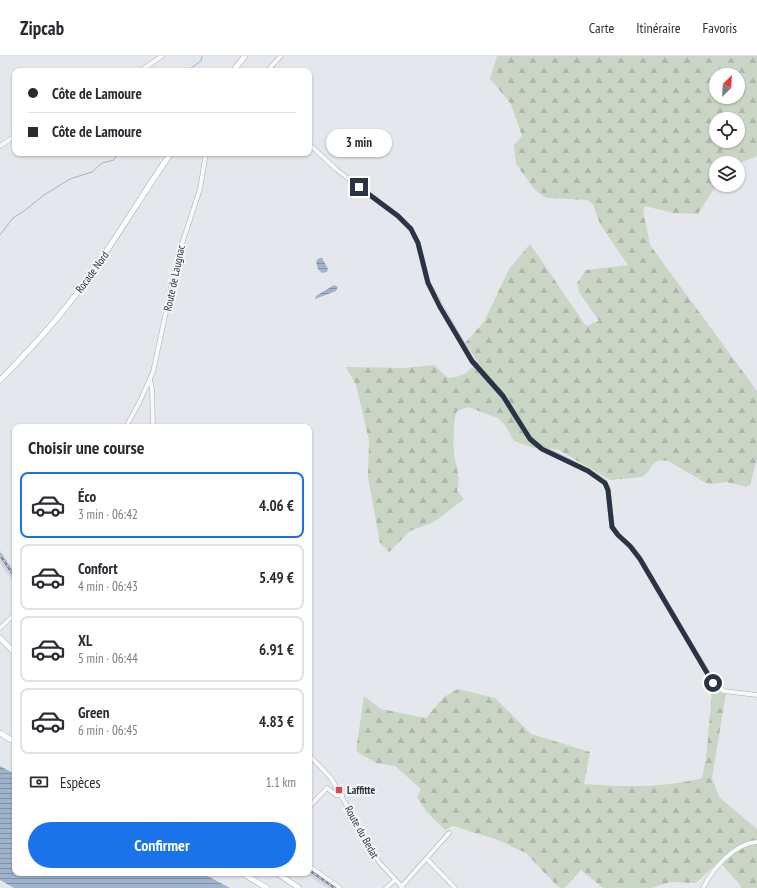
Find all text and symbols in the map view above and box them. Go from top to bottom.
text: Zipcab [20,16,64,40]
text: Carte [589,19,614,37]
text: Itinéraire [636,19,681,37]
text: Favoris [703,19,737,37]
north arrow [709,68,745,104]
map controls [709,68,745,192]
text: Côte de Lamoure [52,84,142,103]
button: locate [709,112,745,148]
text: Côte de Lamoure [52,122,142,141]
callout: 3 min [326,129,392,157]
text: 3 min [346,134,372,151]
button: layers [709,156,745,192]
route end [350,178,368,196]
street label: Route de Laugnac [160,244,188,312]
street label: Rocade Nord [72,248,112,296]
text: Choisir une course [28,436,145,459]
icon: car [30,487,66,523]
text: Éco [78,487,96,506]
text: 4.06 € [259,496,294,515]
text: 3 min · 06:42 [78,506,138,523]
icon: car [30,559,66,595]
text: Confort [78,559,118,578]
text: 5.49 € [259,568,294,587]
text: 4 min · 06:43 [78,578,138,595]
icon: car [30,631,66,667]
text: XL [78,631,92,650]
text: 6.91 € [259,640,294,659]
text: 5 min · 06:44 [78,650,138,667]
route start [704,674,722,692]
icon: car [30,703,66,739]
text: Green [78,703,110,722]
text: 4.83 € [259,712,294,731]
text: 6 min · 06:45 [78,722,138,739]
icon: cash [28,771,50,793]
text: Espèces [60,773,100,792]
text: 1.1 km [266,774,296,791]
place label: Laffitte [347,783,376,797]
marker: Laffitte [334,785,344,795]
street label: Route du Bedat [342,803,382,861]
button: Confirmer [28,822,296,868]

